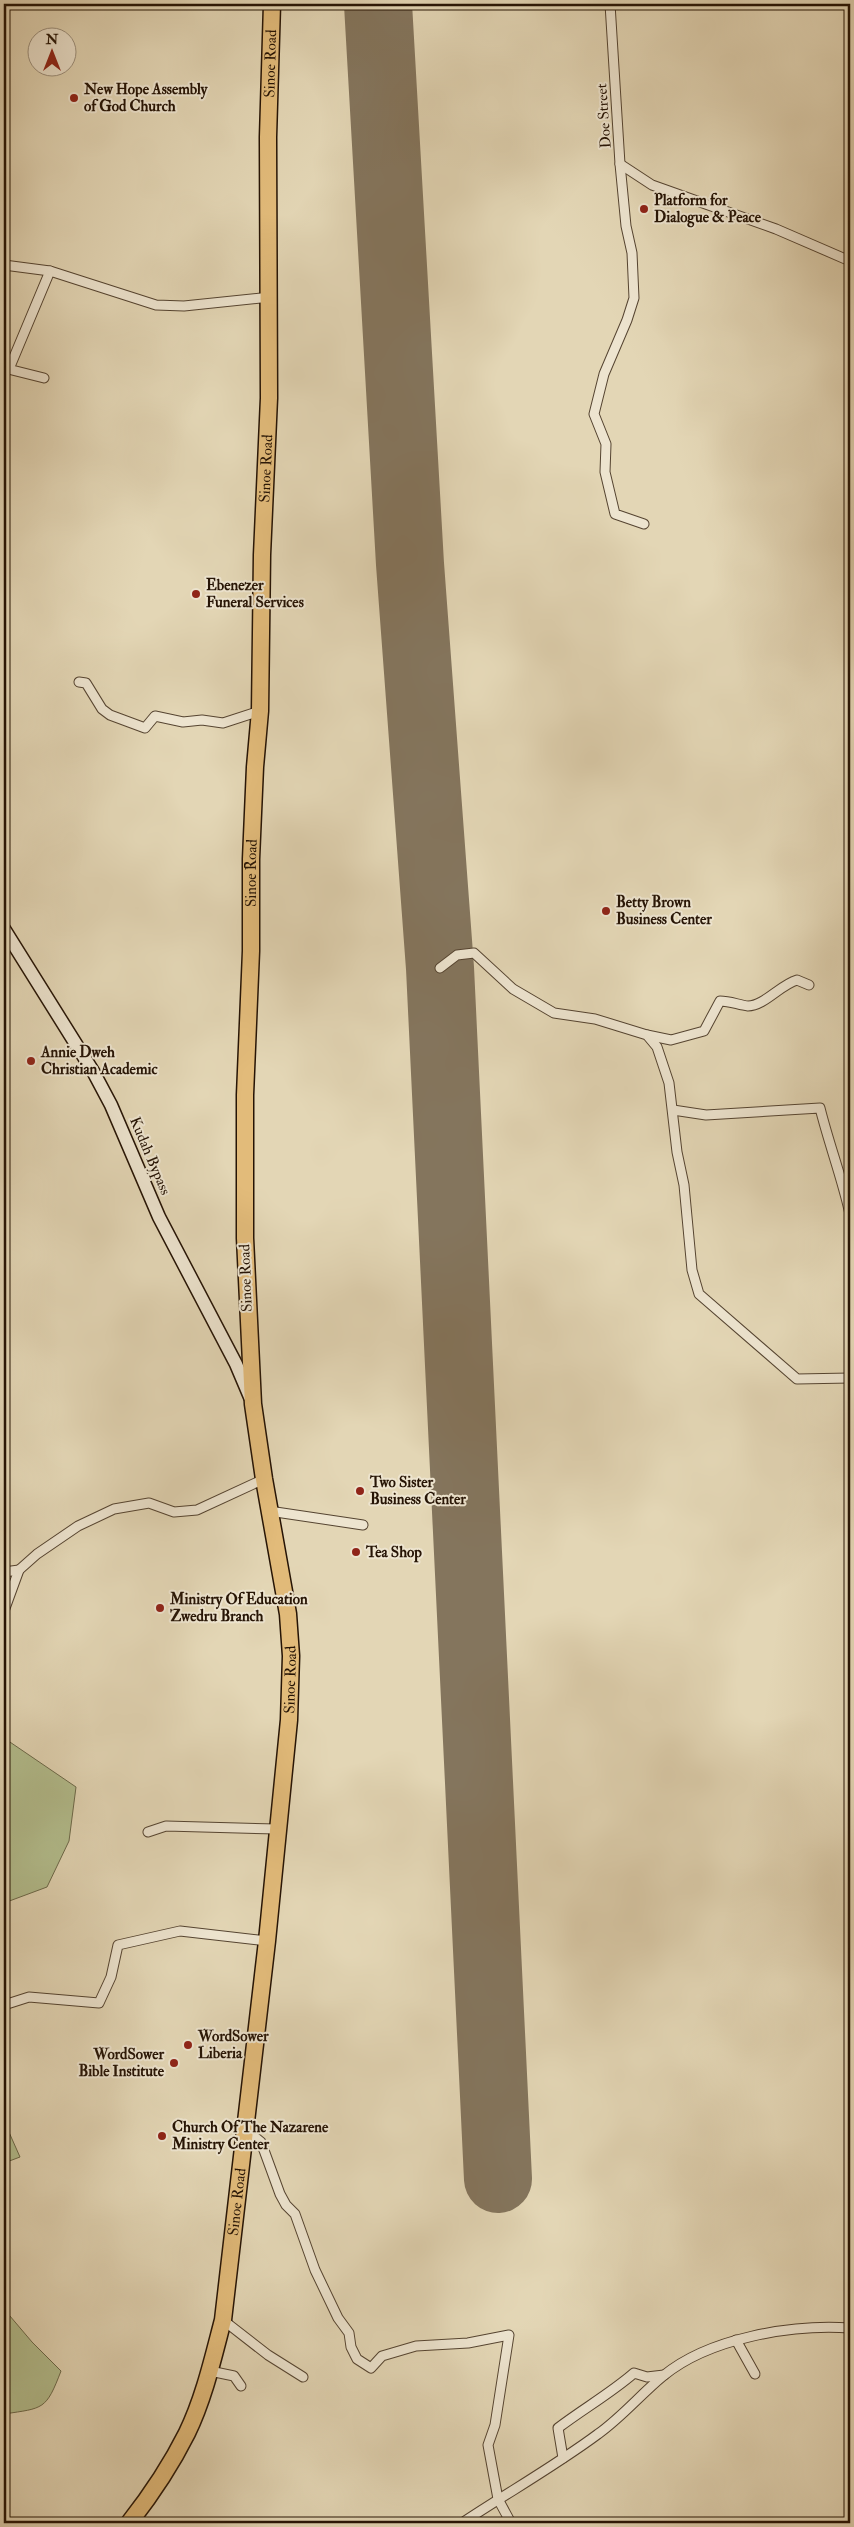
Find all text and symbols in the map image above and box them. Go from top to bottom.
north arrow [28,28,78,78]
street label: Sinoe Road [260,29,281,98]
text: N [45,31,59,48]
place label: New Hope Assembly of God Church [83,80,209,116]
street label: Doe Street [592,83,616,149]
marker: New Hope Assembly of God Church [68,92,80,104]
place label: Platform for Dialogue & Peace [654,191,762,228]
marker: Platform for Dialogue & Peace [638,203,650,215]
street label: Sinoe Road [255,433,277,503]
place label: Ebenezer Funeral Services [206,576,304,612]
marker: Ebenezer Funeral Services [190,588,202,600]
street label: Sinoe Road [241,838,261,907]
place label: Betty Brown Business Center [616,893,712,929]
marker: Betty Brown Business Center [600,905,612,917]
place label: Annie Dweh Christian Academic [40,1043,158,1079]
marker: Annie Dweh Christian Academic [25,1055,37,1067]
street label: Kudah Bypass [124,1114,175,1198]
street label: Sinoe Road [235,1243,257,1312]
place label: Two Sister Business Center [369,1473,466,1509]
marker: Two Sister Business Center [354,1485,366,1497]
place label: Tea Shop [365,1543,422,1563]
marker: Tea Shop [350,1546,362,1558]
place label: Ministry Of Education Zwedru Branch [169,1590,308,1626]
marker: Ministry Of Education Zwedru Branch [154,1602,166,1614]
street label: Sinoe Road [280,1644,301,1714]
place label: WordSower Liberia [197,2027,269,2063]
marker: WordSower Liberia [182,2039,194,2051]
place label: WordSower Bible Institute [78,2045,165,2081]
marker: WordSower Bible Institute [168,2057,180,2069]
place label: Church Of The Nazarene Ministry Center [171,2118,329,2155]
marker: Church Of The Nazarene Ministry Center [156,2130,168,2142]
street label: Sinoe Road [223,2166,250,2237]

